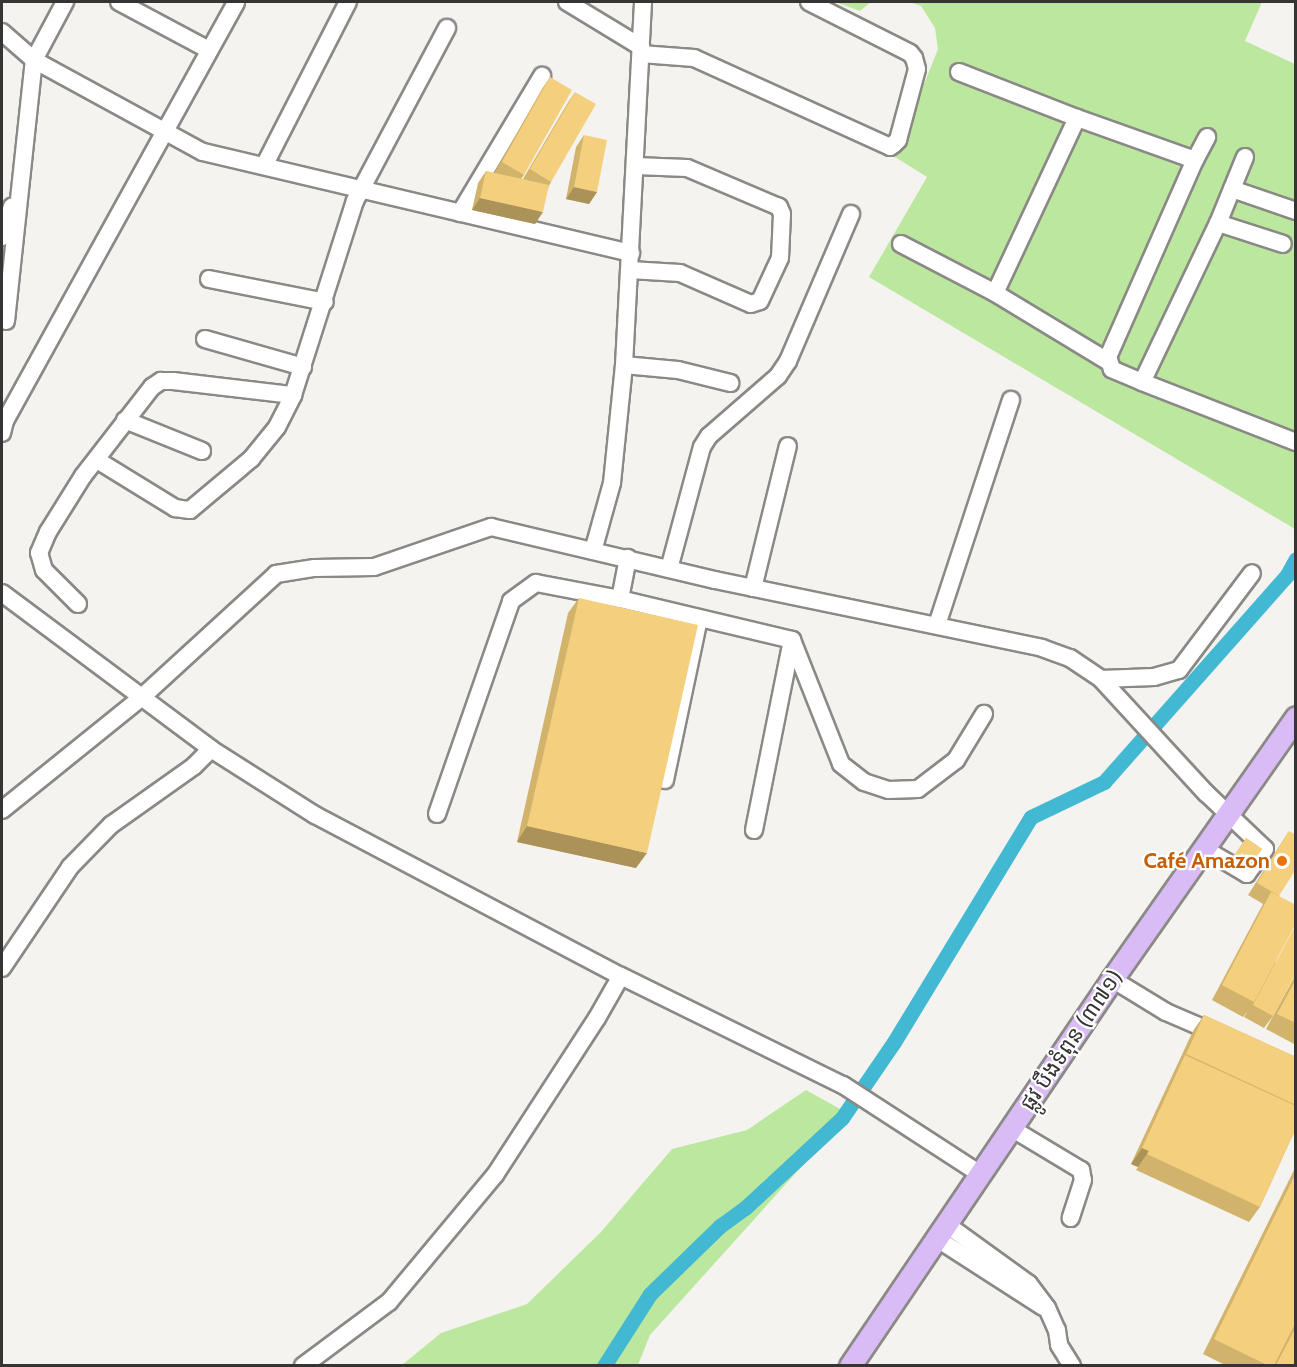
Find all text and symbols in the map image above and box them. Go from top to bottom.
place label: Café Amazon [1143,848,1270,874]
marker: Café Amazon [1275,854,1289,868]
street label: ផ្លូវ បឹងទំពុន (៣៧១) [1014,965,1128,1115]

